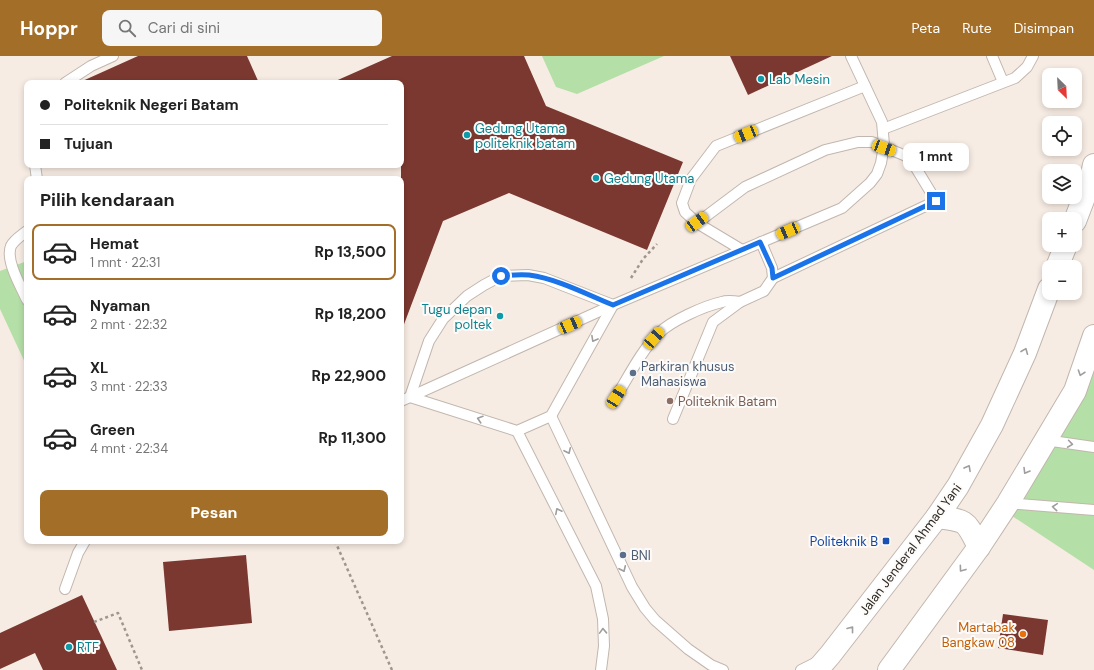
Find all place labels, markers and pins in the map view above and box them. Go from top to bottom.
place label: Lab Mesin [769,71,830,88]
marker: Lab Mesin [756,74,766,84]
place label: Gedung Utama politeknik batam [475,120,575,152]
marker: Gedung Utama politeknik batam [462,130,472,140]
place label: Gedung Utama [604,170,694,187]
marker: Gedung Utama [591,173,601,183]
place label: Tugu depan poltek [422,301,492,333]
marker: Tugu depan poltek [495,311,505,321]
place label: Parkiran khusus Mahasiswa [641,358,735,390]
marker: Parkiran khusus Mahasiswa [628,368,638,378]
place label: Politeknik Batam [678,393,777,410]
marker: Politeknik Batam [665,396,675,406]
place label: Politeknik B [810,533,878,550]
marker: Politeknik B [881,536,891,546]
place label: BNI [631,547,651,564]
marker: BNI [618,550,628,560]
place label: Martabak Bangkaw 08 [942,619,1015,651]
marker: Martabak Bangkaw 08 [1018,629,1028,639]
place label: RTF [77,639,99,656]
marker: RTF [64,642,74,652]

